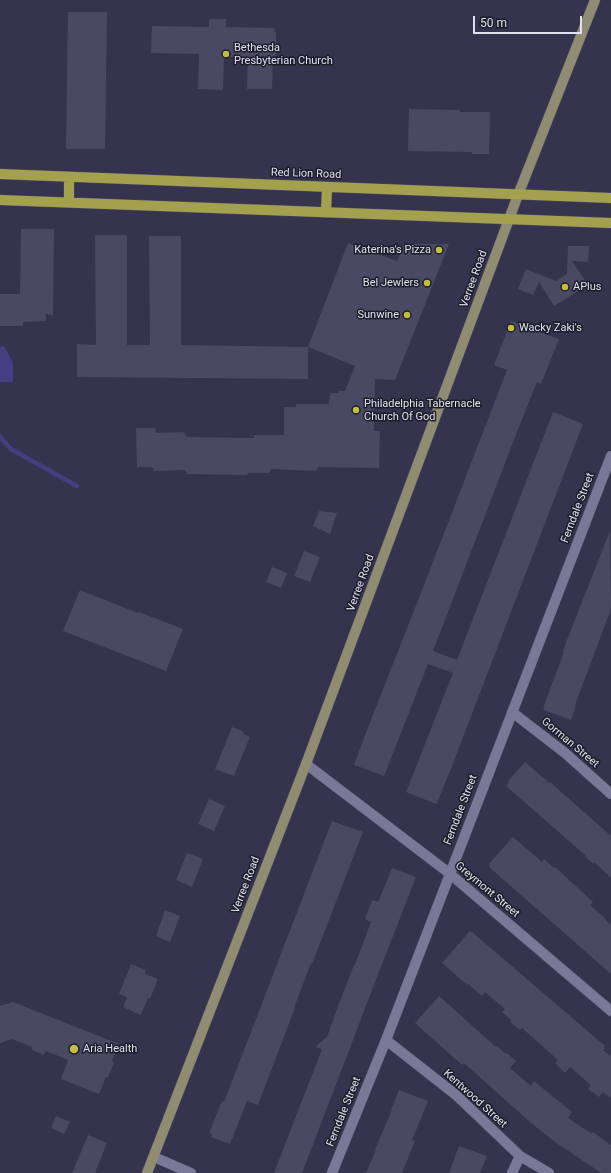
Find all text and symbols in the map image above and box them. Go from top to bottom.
scale bar [475,8,584,34]
text: 50 m [480,16,507,30]
place label: Bethesda Presbyterian Church [234,41,333,67]
marker: Bethesda Presbyterian Church [221,49,231,59]
street label: Red Lion Road [271,166,341,182]
place label: Katerina's Pizza [354,243,431,257]
marker: Katerina's Pizza [434,245,444,255]
street label: Verree Road [458,249,490,309]
place label: Bel Jewlers [363,276,419,290]
marker: Bel Jewlers [422,278,432,288]
place label: APlus [573,280,602,294]
marker: APlus [560,282,570,292]
place label: Sunwine [357,308,399,322]
marker: Sunwine [402,310,412,320]
place label: Wacky Zaki's [519,321,582,335]
marker: Wacky Zaki's [506,323,516,333]
place label: Philadelphia Tabernacle Church Of God [364,397,481,423]
marker: Philadelphia Tabernacle Church Of God [351,405,361,415]
street label: Ferndale Street [559,471,597,545]
street label: Verree Road [345,553,377,613]
street label: Gorman Street [539,715,601,771]
street label: Ferndale Street [442,773,480,847]
street label: Verree Road [229,855,263,915]
street label: Greymont Street [452,859,522,921]
place label: Aria Health [83,1042,137,1056]
marker: Aria Health [68,1043,80,1055]
street label: Kentwood Street [440,1067,510,1131]
street label: Ferndale Street [324,1075,364,1149]

